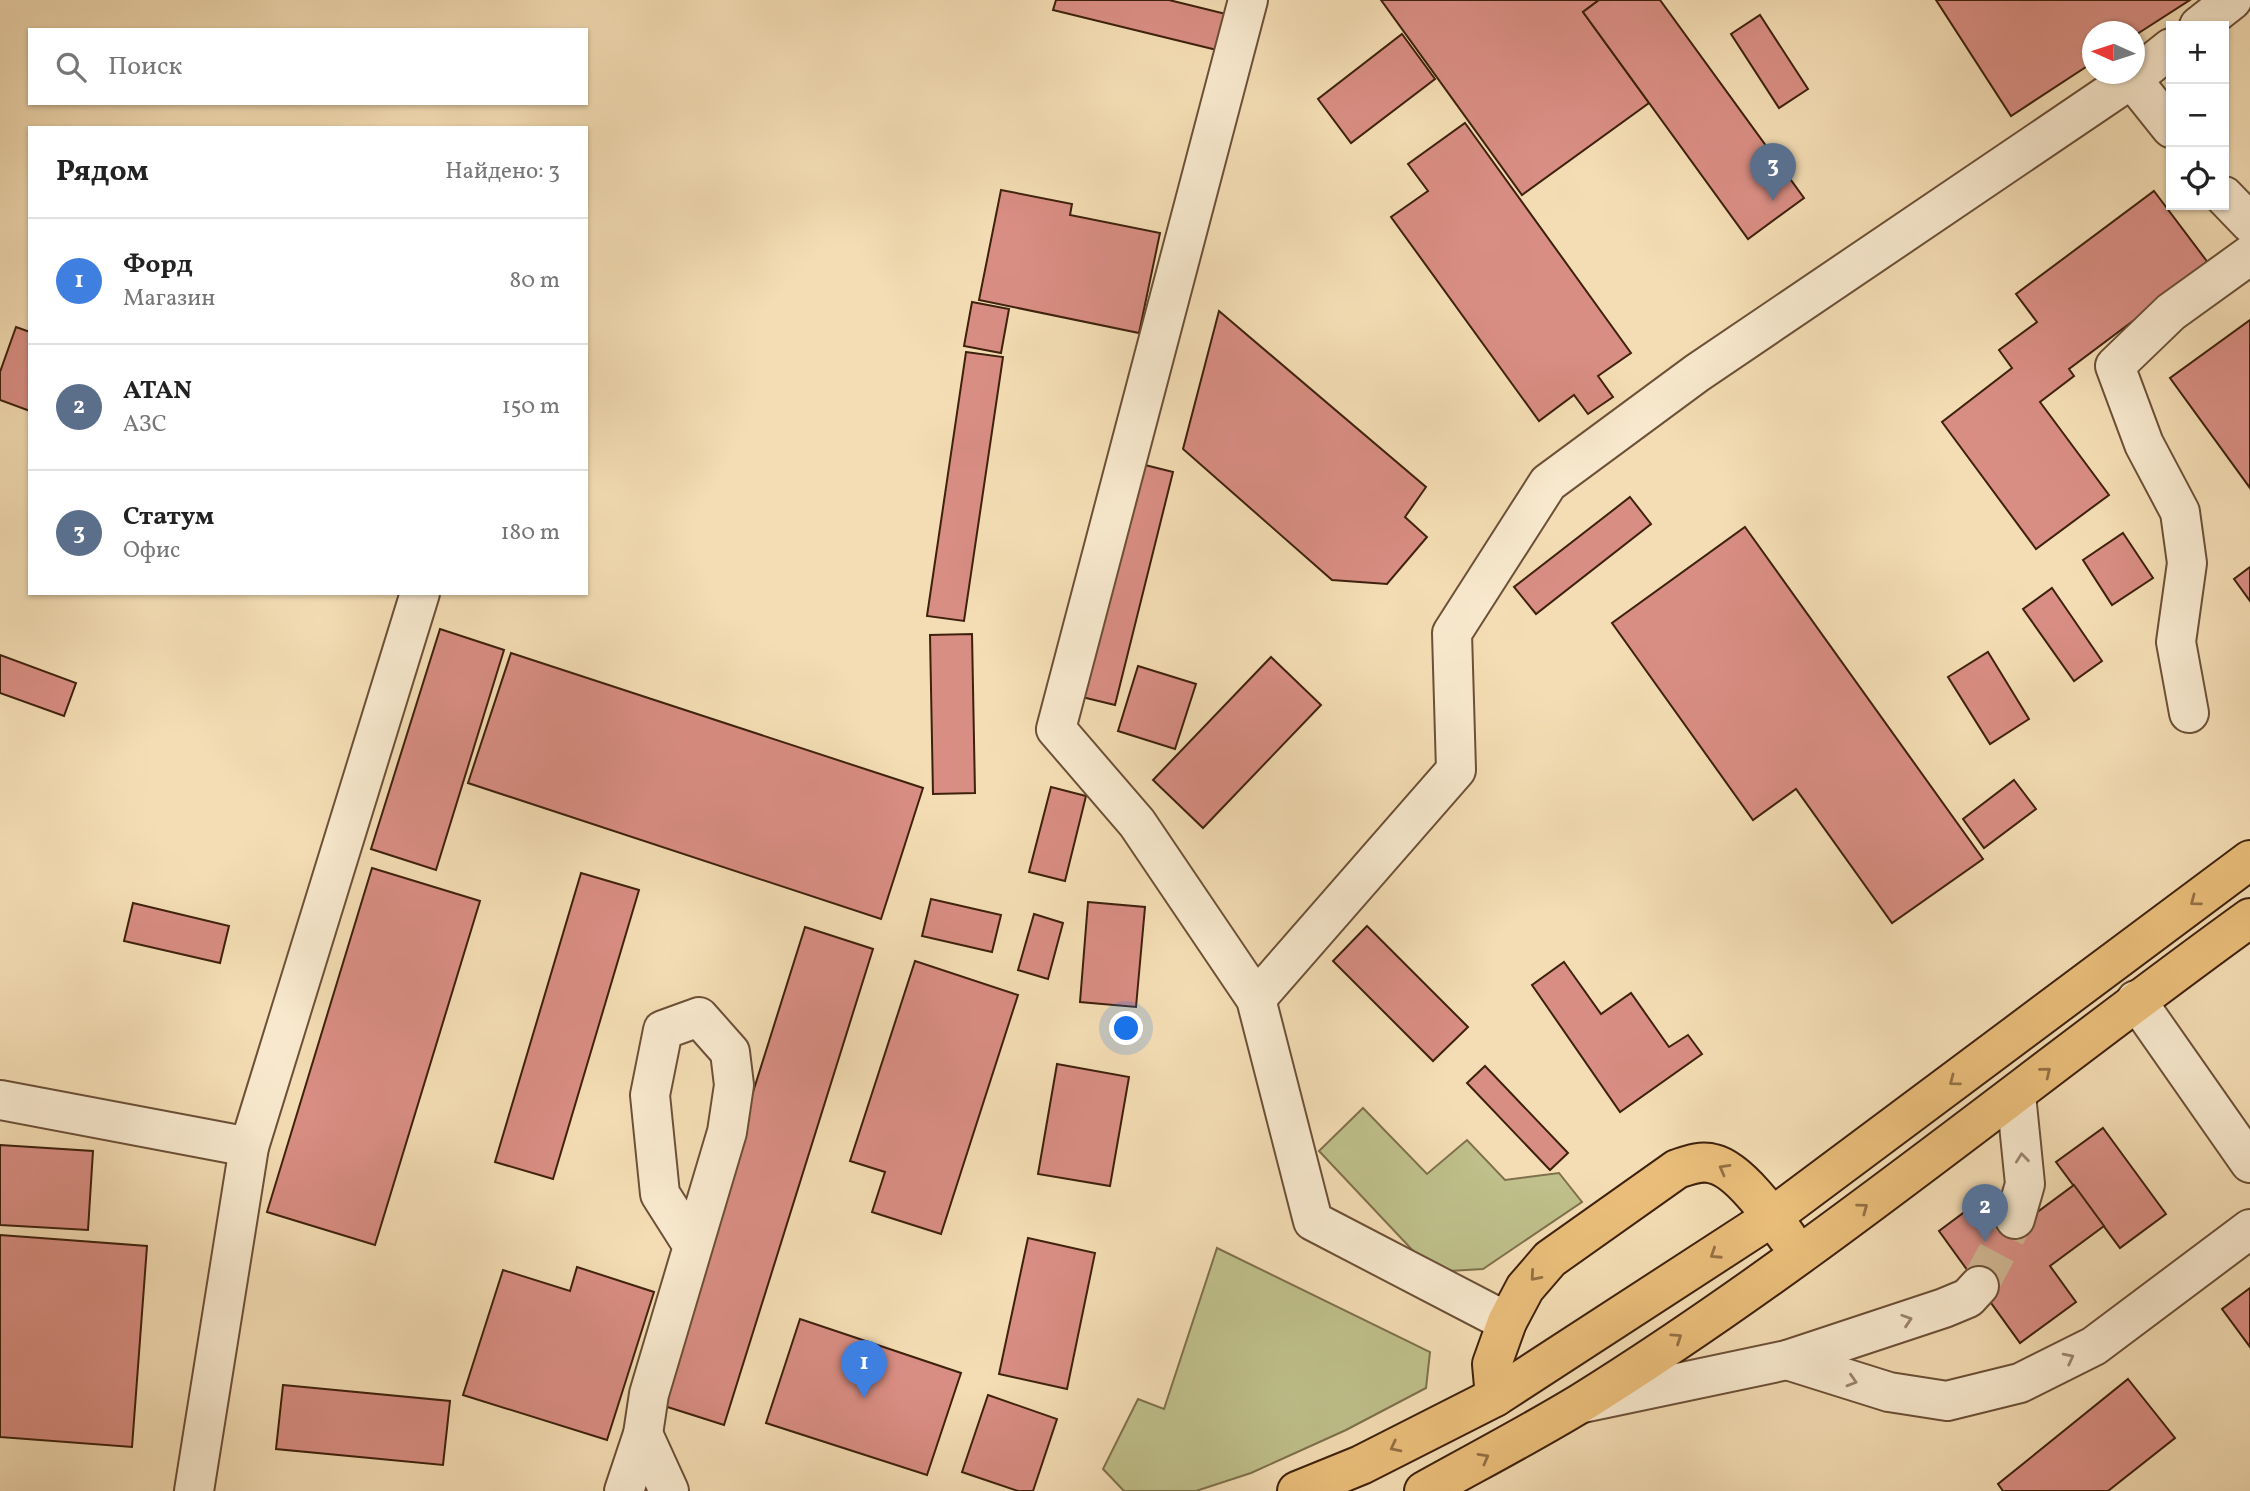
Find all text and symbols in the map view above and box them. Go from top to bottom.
north arrow [2082,21,2145,84]
map controls [2166,21,2229,210]
button: + [2166,21,2229,84]
search box [28,28,588,105]
icon: search [52,48,90,86]
text: Поиск [108,49,182,85]
button: − [2166,84,2229,147]
pin: 3 [1750,143,1796,201]
button: locate [2166,147,2229,210]
text: Рядом [56,151,149,193]
text: Найдено: 3 [445,156,560,188]
text: Форд [123,247,193,283]
text: 1 [74,265,84,297]
text: 80 m [510,265,560,297]
text: Магазин [123,283,215,315]
text: ATAN [123,373,192,409]
text: 2 [73,391,85,423]
text: 150 m [502,391,560,423]
text: АЗС [123,409,167,441]
text: Статум [123,499,214,535]
text: 3 [73,517,85,549]
text: 180 m [501,517,560,549]
text: Офис [123,535,180,567]
one-way arrow [2190,893,2203,905]
your location [1109,1011,1143,1045]
one-way arrow [2038,1067,2050,1080]
one-way arrow [1949,1073,1962,1085]
one-way arrow [2015,1152,2030,1163]
one-way arrow [1718,1164,1731,1178]
pin: 2 [1962,1184,2008,1242]
one-way arrow [1856,1204,1868,1216]
one-way arrow [1710,1246,1723,1258]
one-way arrow [1531,1268,1544,1281]
one-way arrow [1901,1314,1913,1328]
one-way arrow [1669,1334,1682,1346]
pin: 1 [841,1340,887,1398]
one-way arrow [2062,1353,2074,1367]
one-way arrow [1846,1372,1858,1387]
one-way arrow [1390,1439,1402,1453]
one-way arrow [1476,1453,1489,1466]

